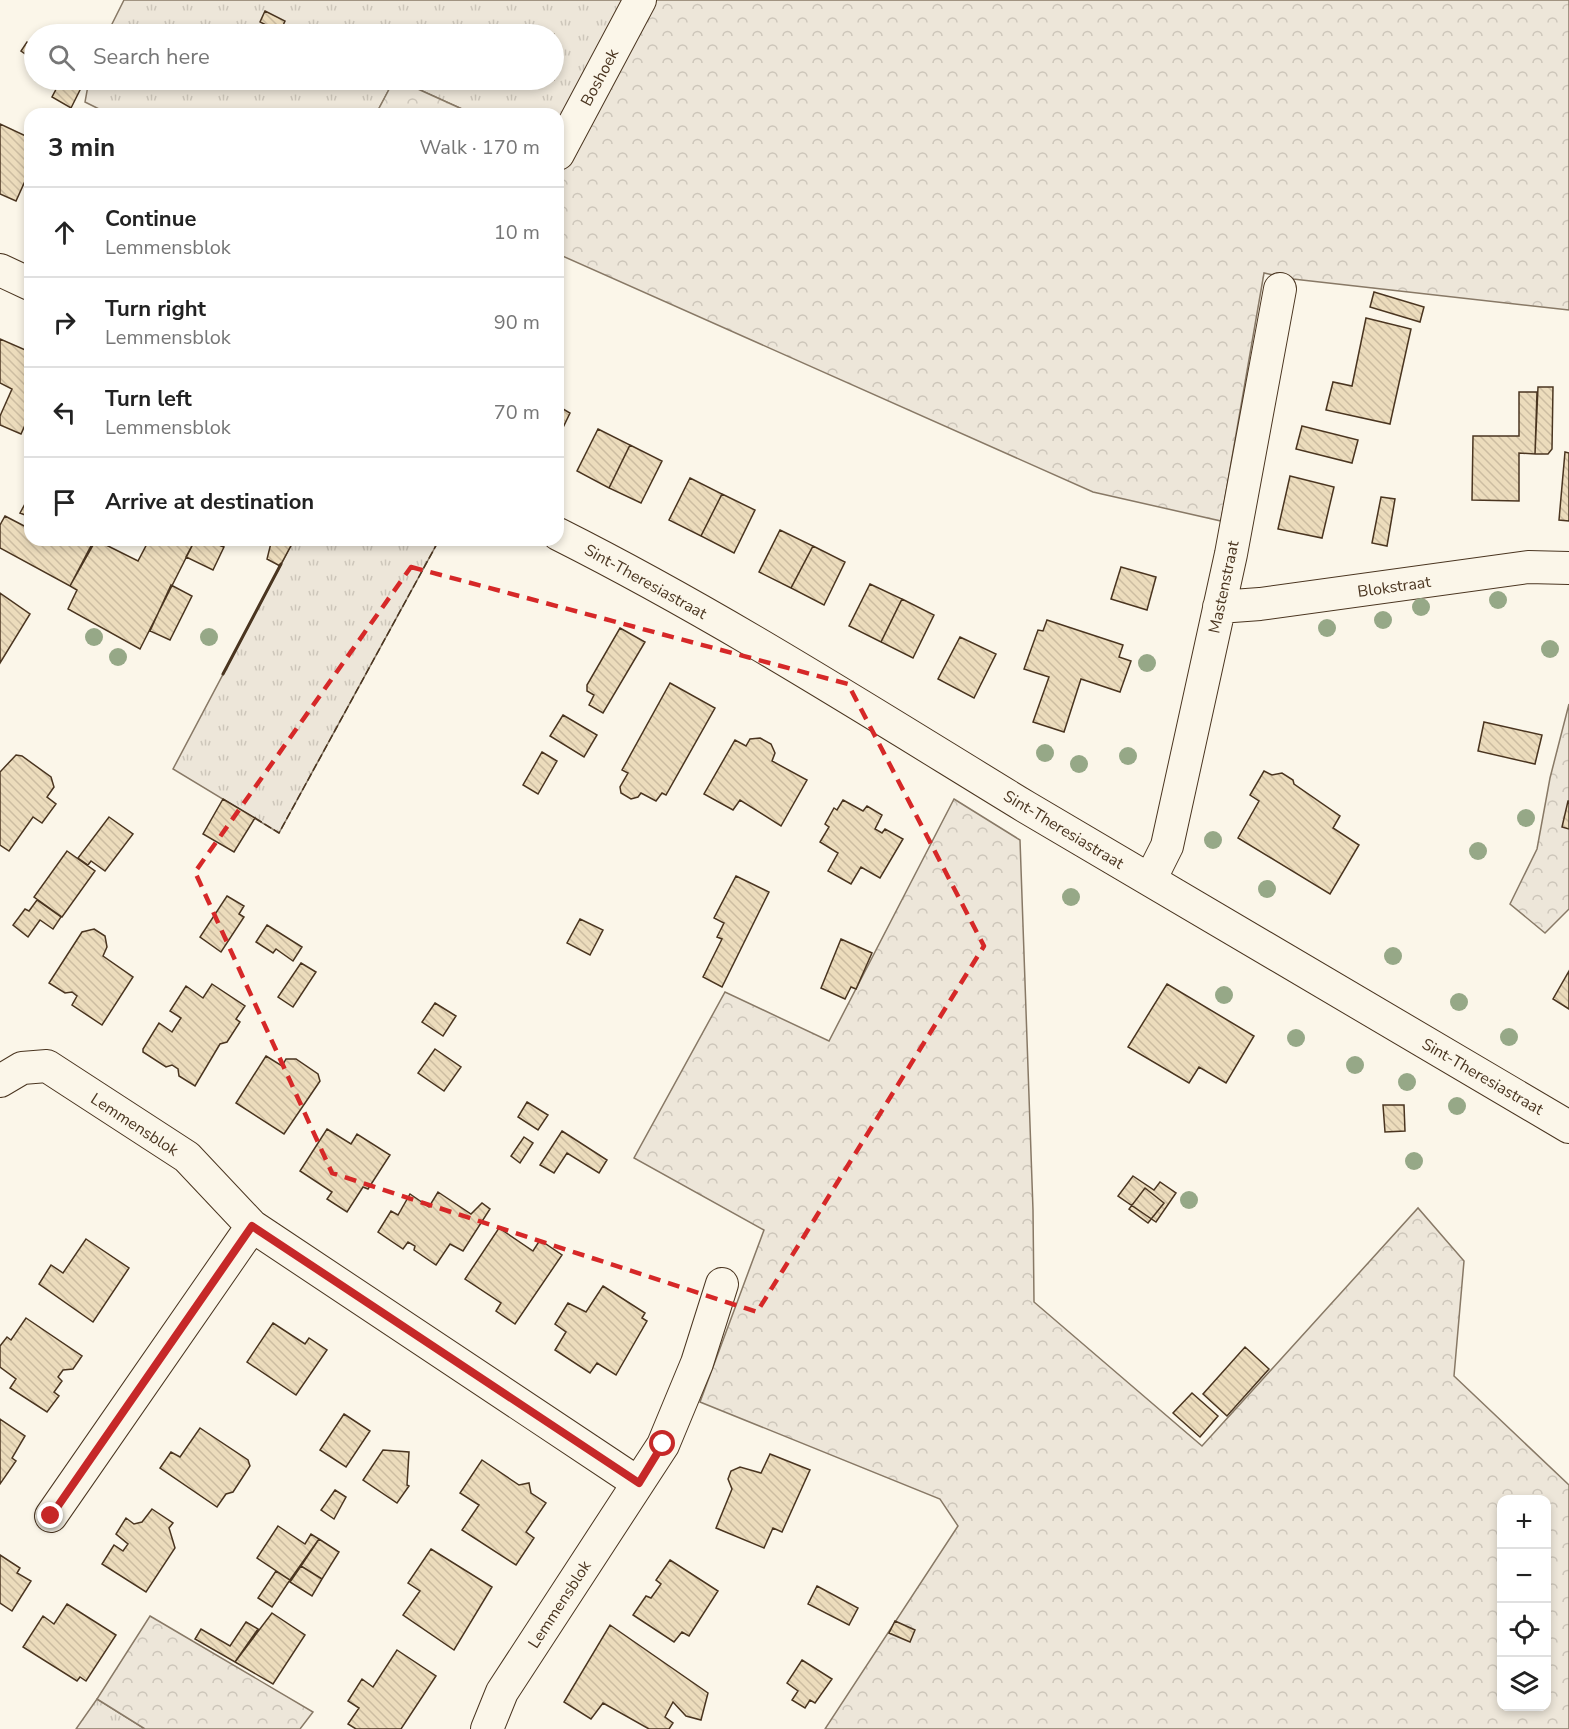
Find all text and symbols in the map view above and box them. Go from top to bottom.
search box [24,24,564,90]
icon: search [45,41,78,74]
text: Search here [93,42,210,72]
street label: Boshoek [576,44,625,110]
text: 3 min [48,130,115,165]
text: Walk · 170 m [420,134,540,161]
text: Continue [105,204,196,234]
icon: ahead [48,216,81,249]
text: 10 m [494,219,540,246]
text: Lemmensblok [105,234,231,261]
text: Turn right [105,294,206,324]
icon: right [48,306,81,339]
text: 90 m [494,309,540,336]
text: Lemmensblok [105,324,231,351]
text: Turn left [105,384,192,414]
icon: left [48,396,81,429]
text: 70 m [494,399,540,426]
text: Lemmensblok [105,414,231,441]
icon: arrive [48,486,81,519]
text: Arrive at destination [105,487,314,517]
street label: Mastenstraat [1203,538,1245,636]
street label: Sint-Theresiastraat [580,539,711,625]
street label: Blokstraat [1356,571,1433,603]
street label: Sint-Theresiastraat [999,785,1128,875]
street label: Sint-Theresiastraat [1418,1033,1548,1121]
street label: Lemmensblok [86,1088,184,1162]
route start [649,1430,675,1456]
map controls [1497,1495,1551,1711]
button: + [1497,1495,1551,1549]
route end [37,1502,63,1528]
button: − [1497,1549,1551,1603]
street label: Lemmensblok [523,1555,597,1653]
button: locate [1497,1603,1551,1657]
button: layers [1497,1657,1551,1711]

